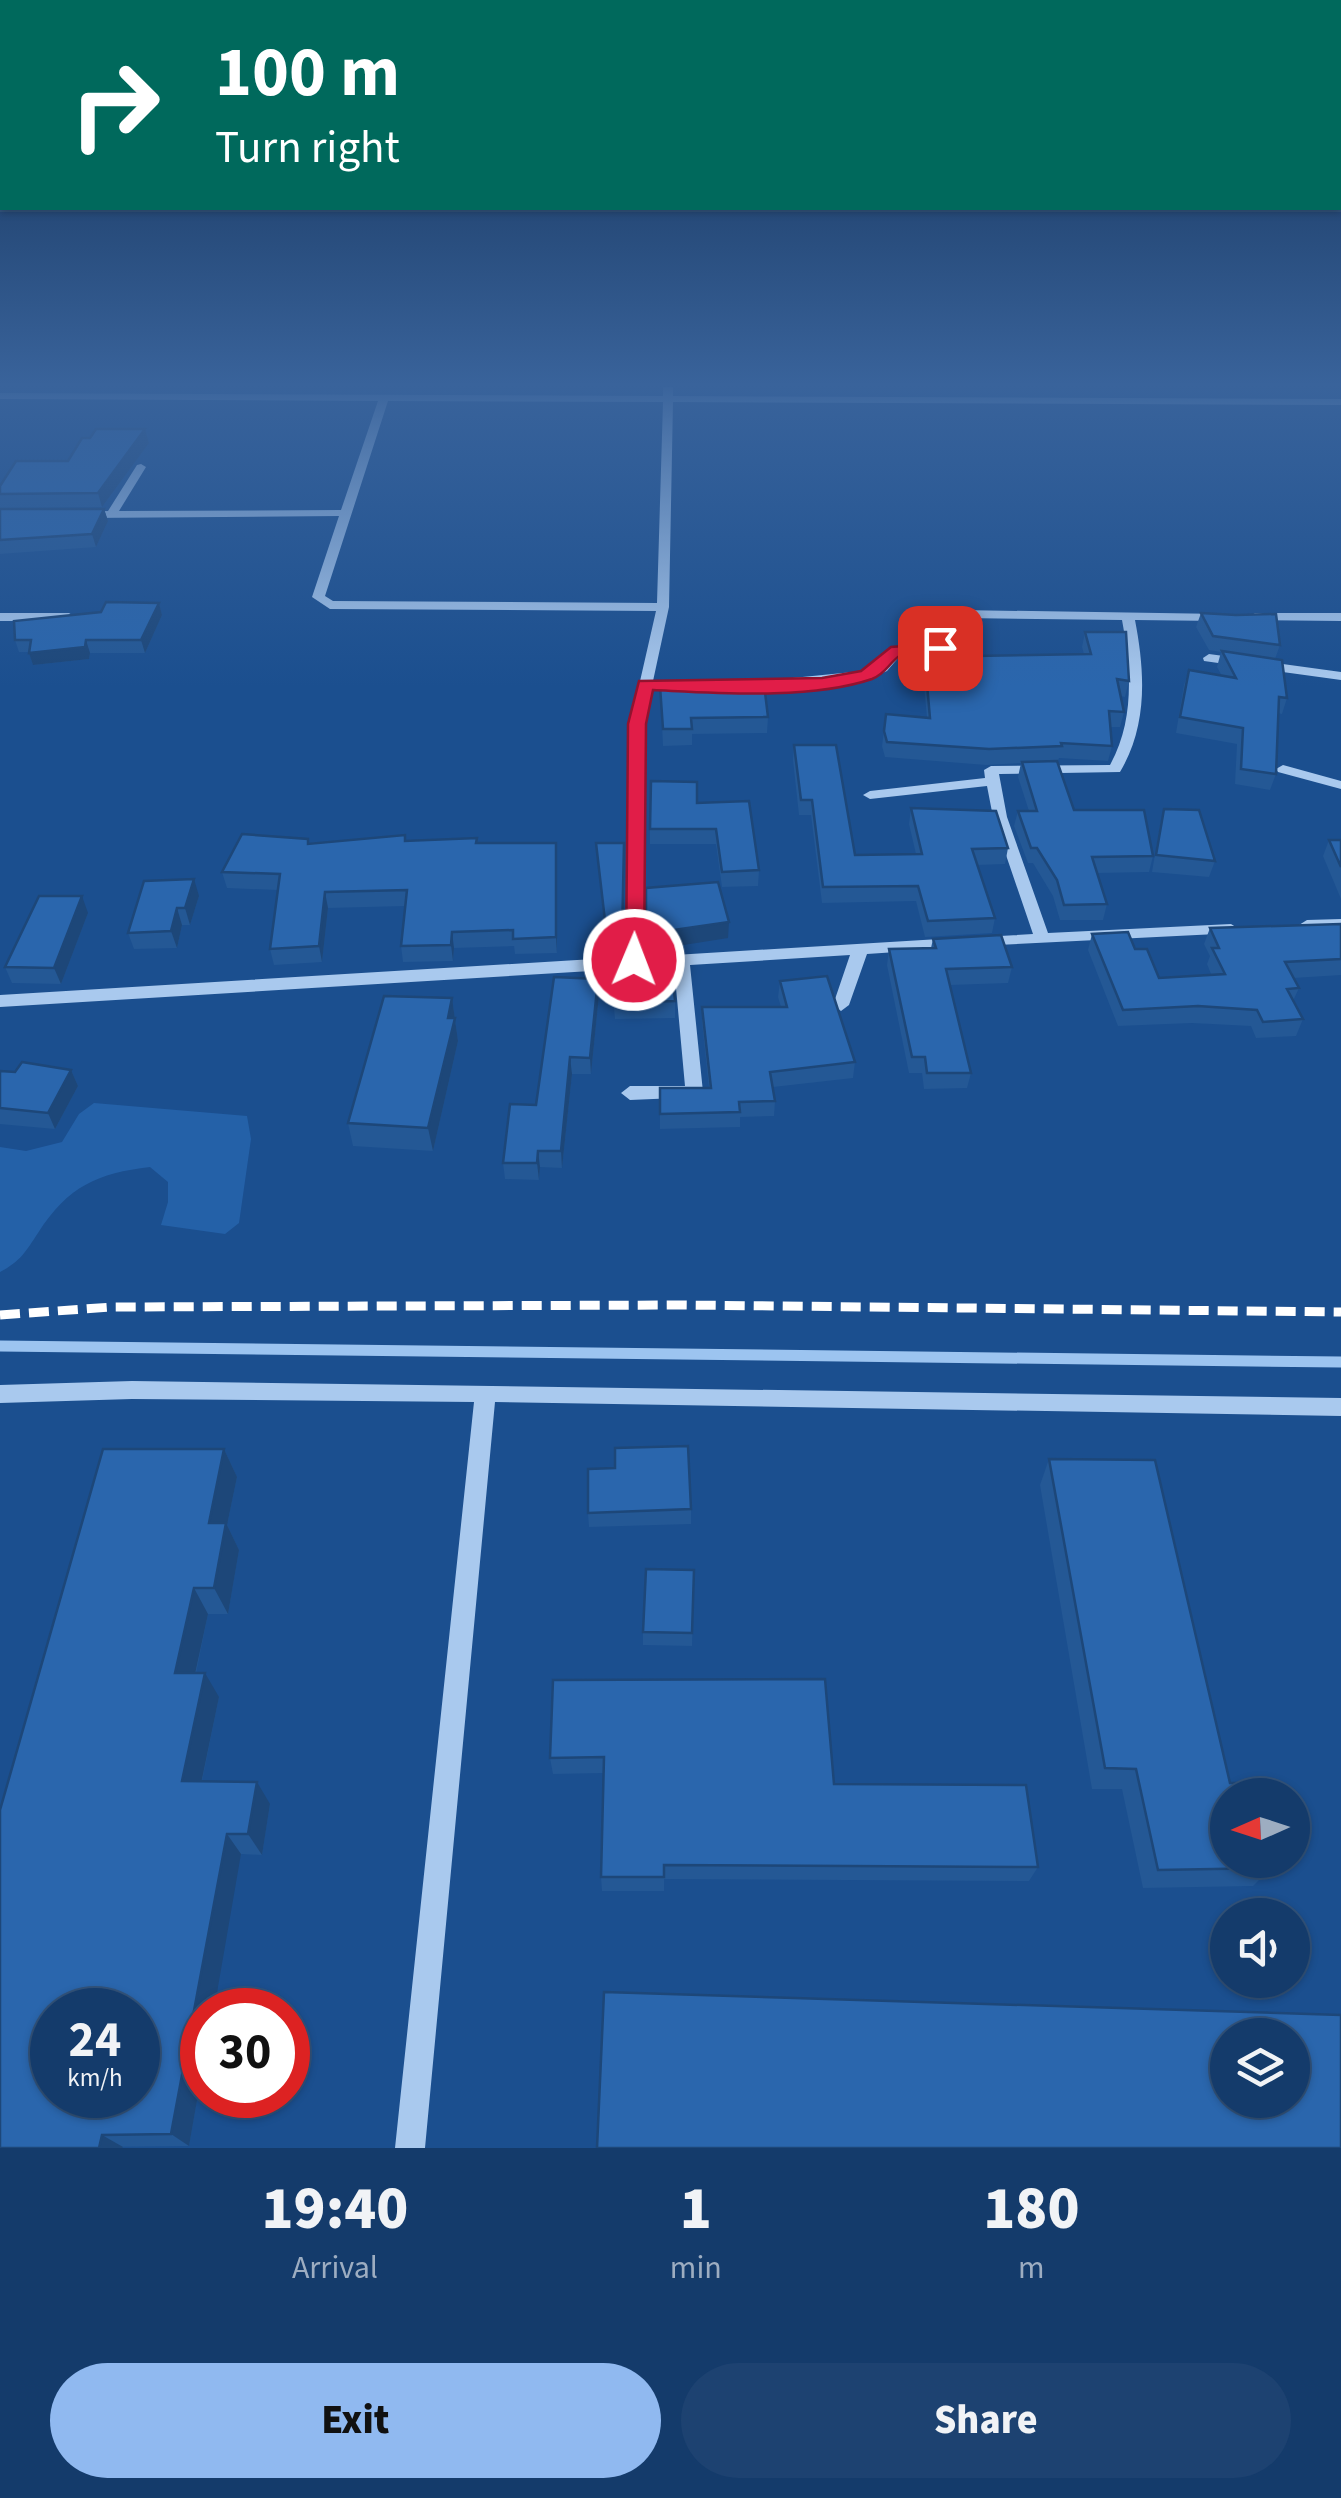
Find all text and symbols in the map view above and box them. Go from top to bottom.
text: 100 m [215,23,400,123]
icon: right [50,40,180,170]
text: Turn right [215,116,400,180]
pin [898,606,983,691]
icon: arrive [913,621,968,676]
position arrow [582,908,686,1012]
north arrow [1210,1778,1310,1878]
map controls [1210,1778,1310,2118]
button: sound [1210,1898,1310,1998]
speed limit sign: 30 [180,1988,310,2118]
text: 24 [69,2005,121,2076]
button: layers [1210,2018,1310,2118]
text: km/h [67,2060,123,2096]
text: 19:40 [262,2167,408,2252]
text: 1 [680,2167,712,2252]
text: 180 [983,2167,1079,2252]
text: Arrival [292,2245,378,2291]
text: min [670,2245,722,2291]
text: m [1018,2245,1045,2291]
button: Exit [50,2363,661,2478]
button: Share [681,2363,1291,2478]

